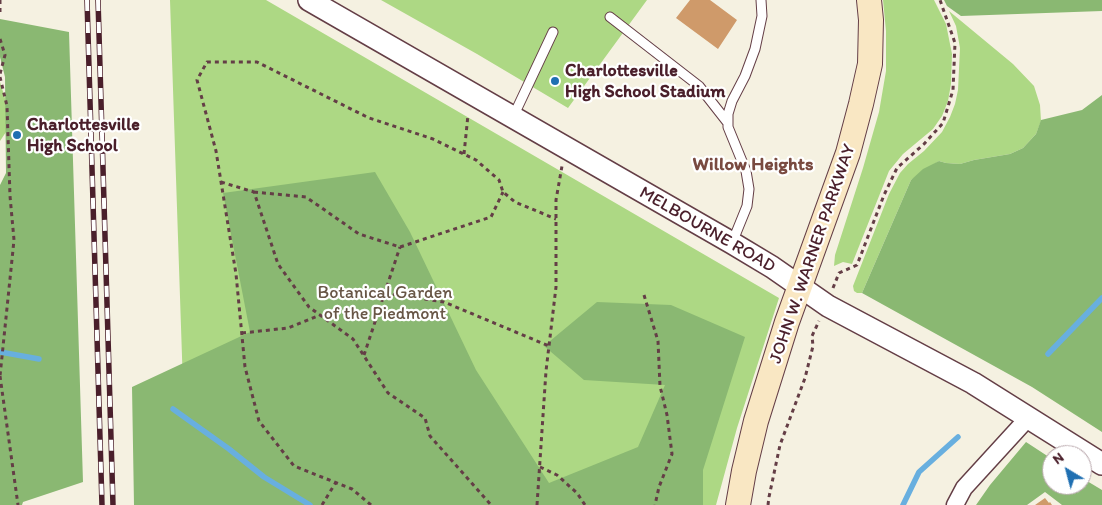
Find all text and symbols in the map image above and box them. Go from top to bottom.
place label: Charlottesville High School Stadium [565,60,725,102]
marker: Charlottesville High School Stadium [549,75,561,87]
place label: Charlottesville High School [27,114,140,156]
marker: Charlottesville High School [11,129,23,141]
street label: JOHN W. WARNER PARKWAY [765,142,861,366]
district label: Willow Heights [693,154,813,176]
street label: MELBOURNE ROAD [635,182,779,278]
park label: Botanical Garden of the Piedmont [318,282,452,324]
north arrow [1042,445,1092,495]
text: N [1049,449,1067,468]

